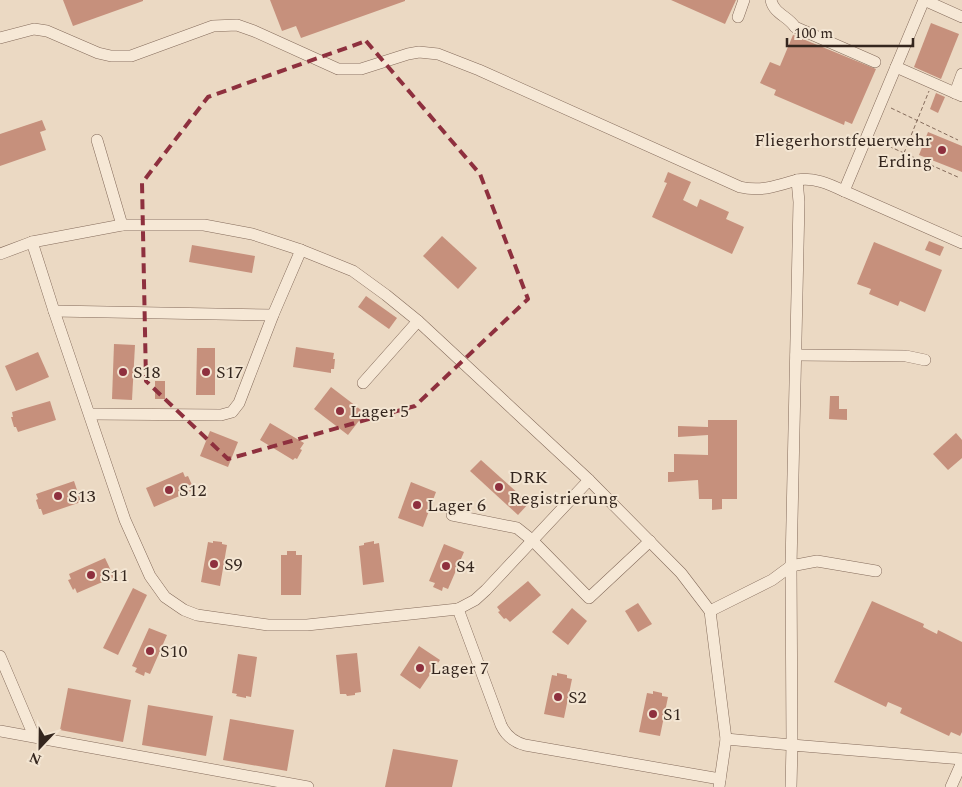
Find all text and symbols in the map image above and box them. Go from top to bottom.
scale bar [787,15,913,47]
text: 100 m [794,22,833,45]
place label: Fliegerhorstfeuerwehr Erding [754,127,932,175]
marker: Fliegerhorstfeuerwehr Erding [936,144,948,156]
place label: S18 [133,359,161,386]
place label: S17 [216,359,244,386]
marker: S18 [117,366,129,378]
marker: S17 [200,366,212,378]
place label: Lager 5 [350,398,409,425]
marker: Lager 5 [334,405,346,417]
place label: DRK Registrierung [509,464,618,512]
place label: S12 [179,477,207,504]
marker: DRK Registrierung [493,481,505,493]
place label: S13 [68,483,96,510]
marker: S12 [163,484,175,496]
marker: S13 [52,490,64,502]
place label: Lager 6 [427,492,486,519]
marker: Lager 6 [411,499,423,511]
place label: S9 [224,551,243,578]
place label: S4 [456,553,475,580]
marker: S9 [208,558,220,570]
marker: S4 [440,560,452,572]
place label: S11 [101,562,129,589]
marker: S11 [85,569,97,581]
place label: S10 [160,638,188,665]
marker: S10 [144,645,156,657]
place label: Lager 7 [430,655,489,682]
marker: Lager 7 [414,662,426,674]
place label: S2 [568,684,587,711]
marker: S2 [552,691,564,703]
place label: S1 [663,701,682,728]
marker: S1 [647,708,659,720]
north arrow [15,722,65,772]
text: N [26,747,45,770]

